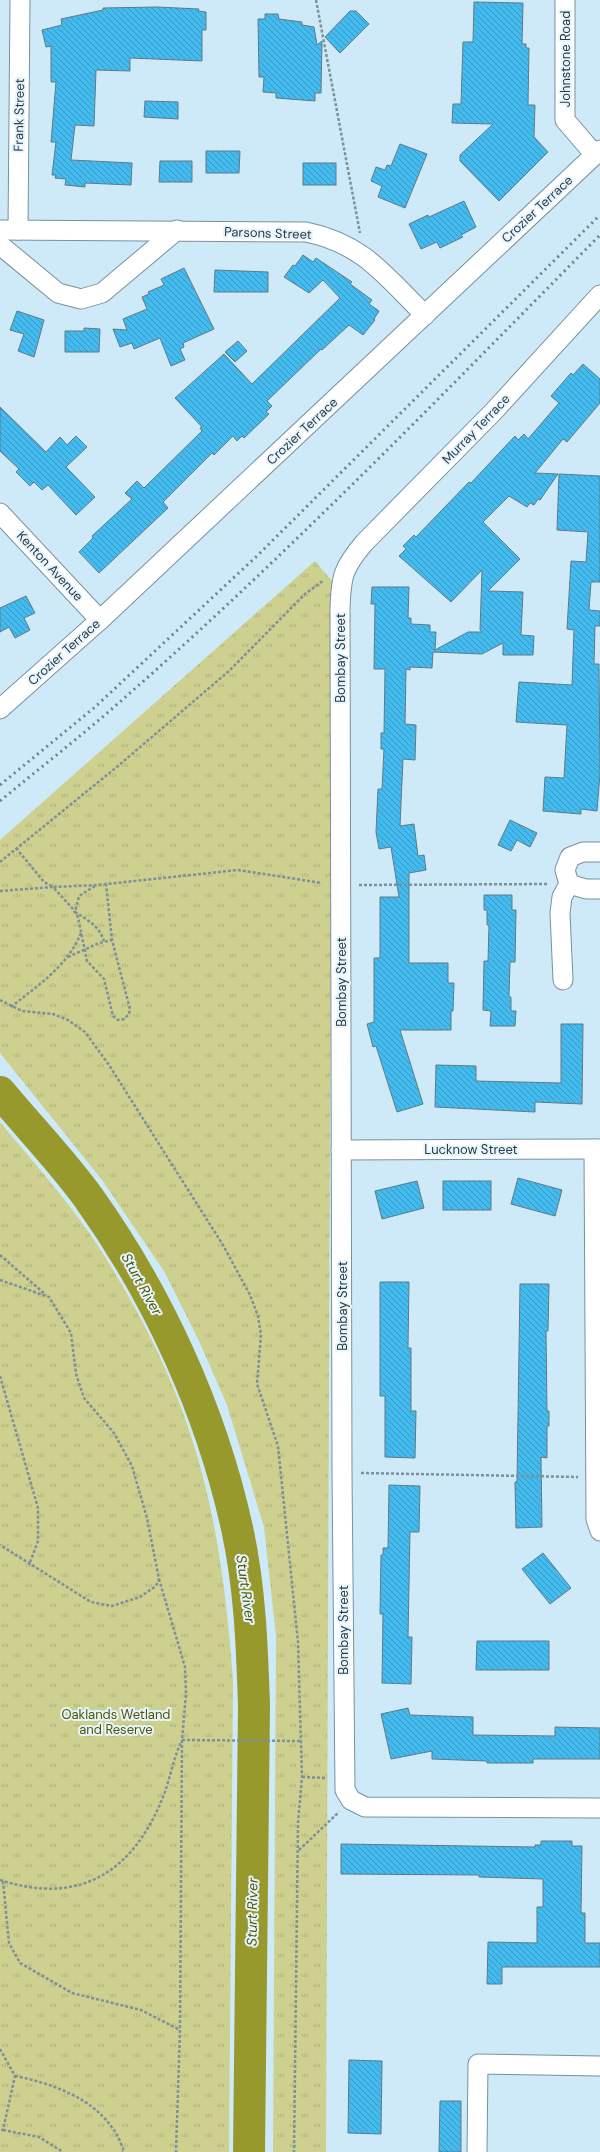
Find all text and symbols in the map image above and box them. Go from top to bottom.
street label: Johnstone Road [557,11,574,107]
street label: Frank Street [10,78,28,152]
street label: Crozier Terrace [498,172,576,246]
street label: Parsons Street [224,223,312,243]
street label: Murray Terrace [438,391,514,467]
street label: Crozier Terrace [263,394,341,468]
street label: Kenton Avenue [13,527,87,605]
street label: Bombay Street [332,613,349,703]
street label: Crozier Terrace [24,615,104,689]
street label: Bombay Street [333,937,350,1027]
street label: Lucknow Street [424,1141,518,1158]
water label: Sturt River [118,1250,167,1319]
street label: Bombay Street [334,1261,351,1351]
water label: Sturt River [232,1554,260,1625]
street label: Bombay Street [335,1585,352,1675]
park label: Oaklands Wetland and Reserve [61,1706,171,1738]
water label: Sturt River [242,1877,262,1946]

